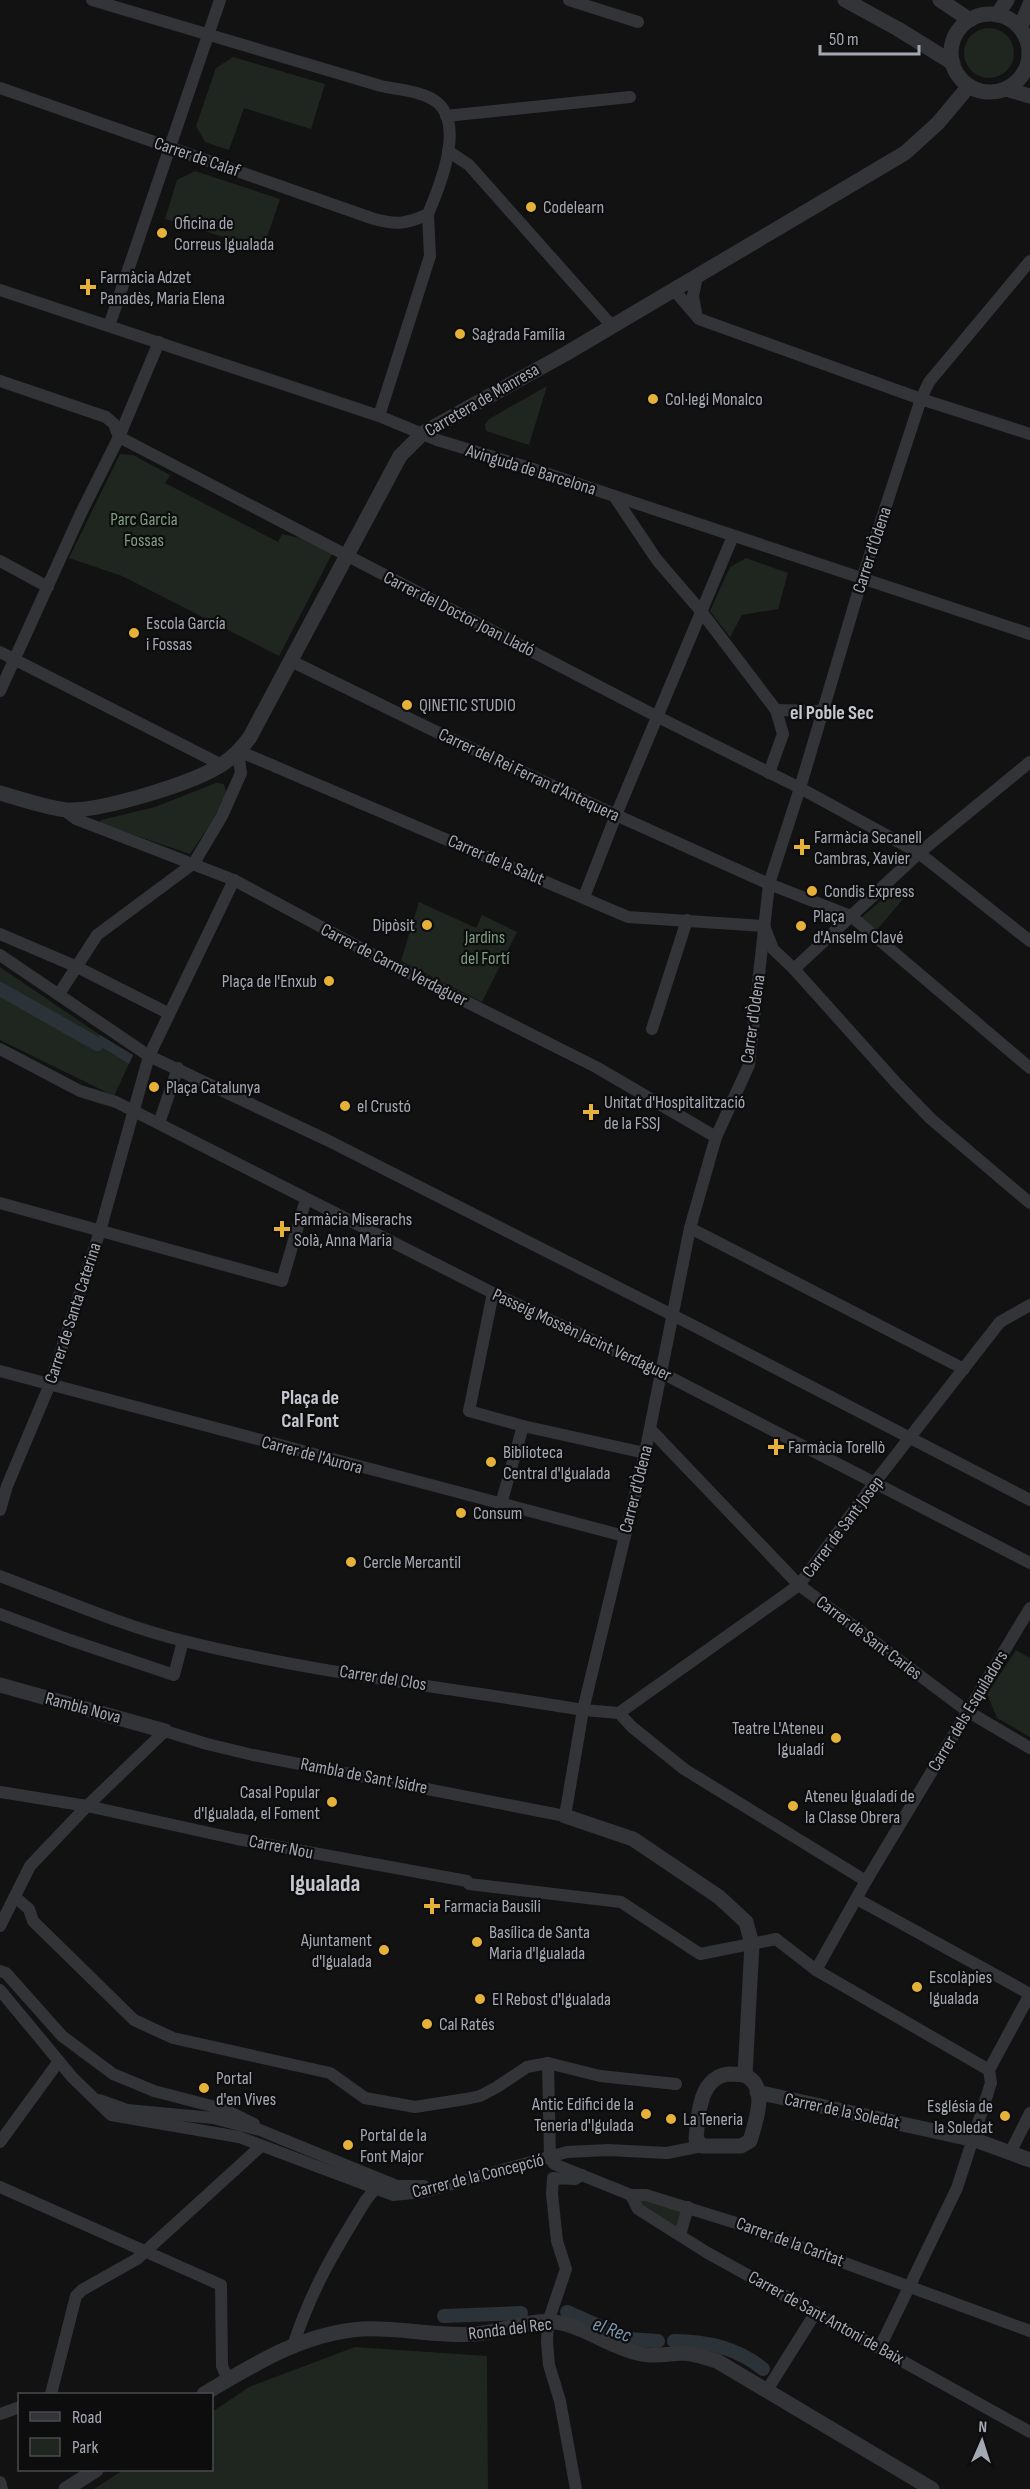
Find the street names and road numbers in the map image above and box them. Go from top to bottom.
street label: Carrer de Calaf [151,133,243,182]
street label: Carretera de Manresa [421,359,543,441]
street label: Avinguda de Barcelona [463,440,599,500]
street label: Carrer d'Òdena [848,504,896,596]
street label: Carrer del Doctor Joan Lladó [380,567,538,661]
street label: Carrer del Rei Ferran d'Antequera [435,724,623,826]
street label: Carrer de la Salut [445,830,548,890]
street label: Carrer de Carme Verdaguer [317,919,471,1011]
street label: Carrer d'Òdena [736,973,770,1065]
street label: Carrer de Santa Caterina [40,1240,106,1386]
street label: Passeig Mossèn Jacint Verdaguer [489,1284,675,1386]
street label: Carrer de l'Aurora [259,1431,365,1479]
street label: Carrer d'Òdena [615,1443,657,1535]
street label: Carrer de Sant Josep [798,1472,888,1582]
street label: Carrer de Sant Carles [812,1592,926,1684]
street label: Carrer dels Esquiladors [924,1647,1012,1775]
street label: Carrer del Clos [338,1661,428,1695]
street label: Rambla Nova [43,1688,123,1728]
street label: Rambla de Sant Isidre [299,1753,429,1799]
street label: Carrer Nou [247,1831,315,1863]
street label: Carrer de la Soledat [783,2089,902,2134]
street label: Carrer de la Concepció [410,2149,546,2203]
street label: Carrer de la Caritat [733,2213,847,2271]
street label: Carrer de Sant Antoni de Baix [745,2267,908,2370]
street label: Ronda del Rec [467,2313,553,2345]

